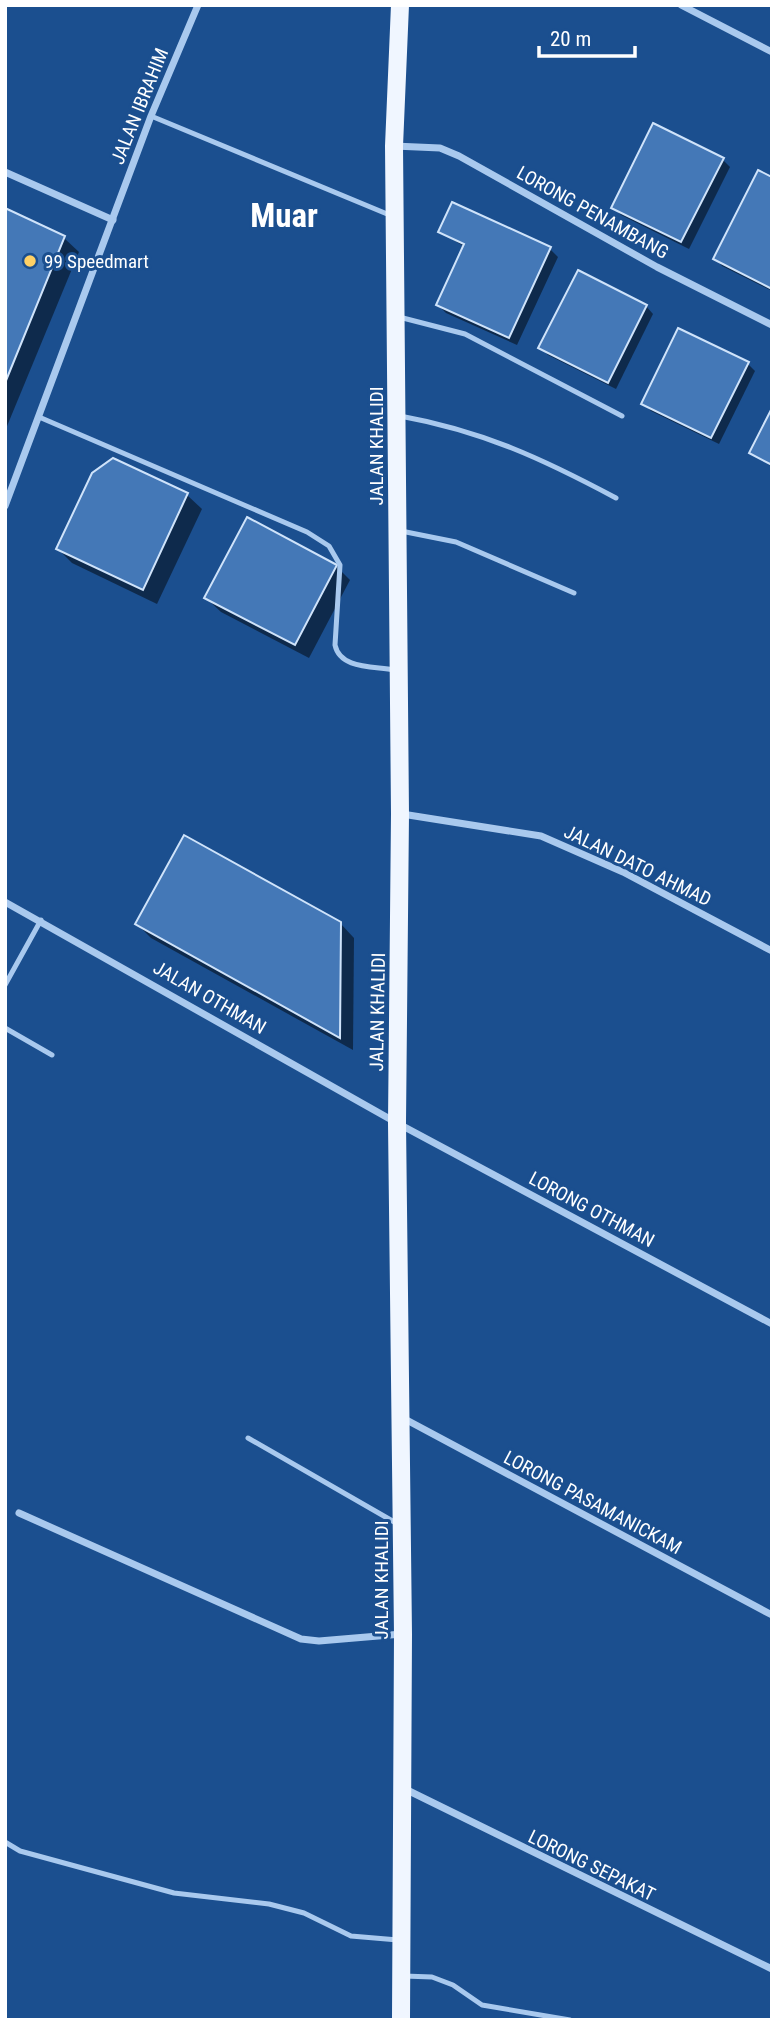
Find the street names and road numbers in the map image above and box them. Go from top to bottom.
street label: JALAN IBRAHIM [106,45,173,168]
street label: LORONG PENAMBANG [513,161,673,264]
street label: JALAN KHALIDI [365,387,388,505]
street label: JALAN DATO AHMAD [560,820,715,911]
street label: JALAN KHALIDI [365,952,390,1072]
street label: JALAN OTHMAN [149,956,270,1039]
street label: LORONG OTHMAN [525,1167,658,1252]
street label: LORONG PASAMANICKAM [500,1446,686,1559]
street label: JALAN KHALIDI [370,1521,393,1639]
street label: LORONG SEPAKAT [525,1825,659,1906]

